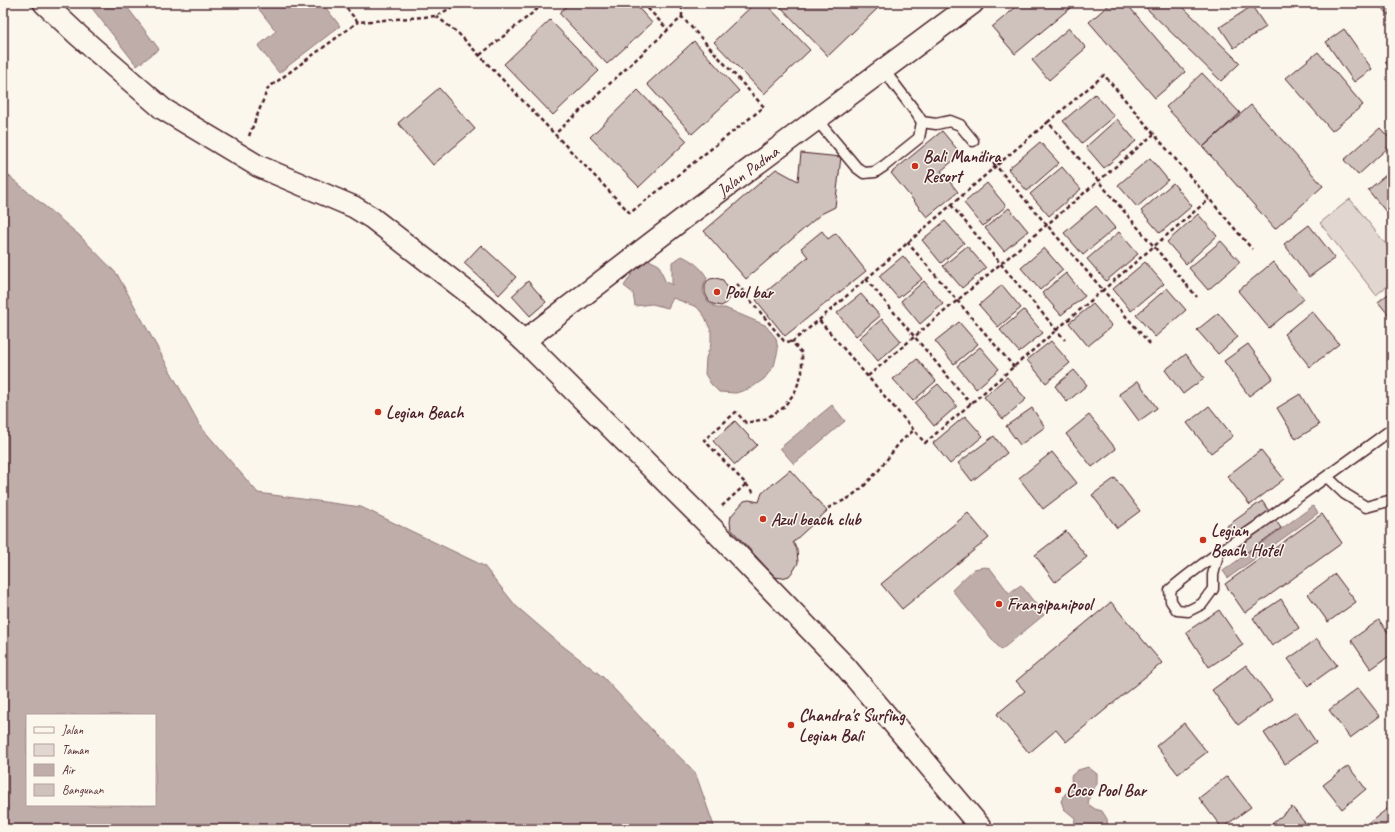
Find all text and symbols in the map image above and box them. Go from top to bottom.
street label: Jalan Padma [712,140,784,201]
place label: Bali Mandira Resort [923,146,1003,187]
marker: Bali Mandira Resort [910,161,920,171]
place label: Pool bar [725,282,775,303]
marker: Pool bar [712,287,722,297]
place label: Legian Beach [386,402,465,423]
marker: Legian Beach [373,407,383,417]
place label: Azul beach club [771,509,862,530]
marker: Azul beach club [758,514,768,524]
place label: Legian Beach Hotel [1211,520,1285,561]
marker: Legian Beach Hotel [1198,535,1208,545]
place label: Frangipanipool [1007,594,1096,615]
marker: Frangipanipool [994,599,1004,609]
place label: Chandra's Surfing Legian Bali [799,705,907,746]
legend [26,714,156,806]
marker: Chandra's Surfing Legian Bali [786,720,796,730]
text: Jalan [61,722,84,738]
text: Taman [62,742,89,758]
text: Air [62,762,76,778]
place label: Coco Pool Bar [1066,780,1148,801]
text: Bangunan [62,782,104,798]
marker: Coco Pool Bar [1053,785,1063,795]

